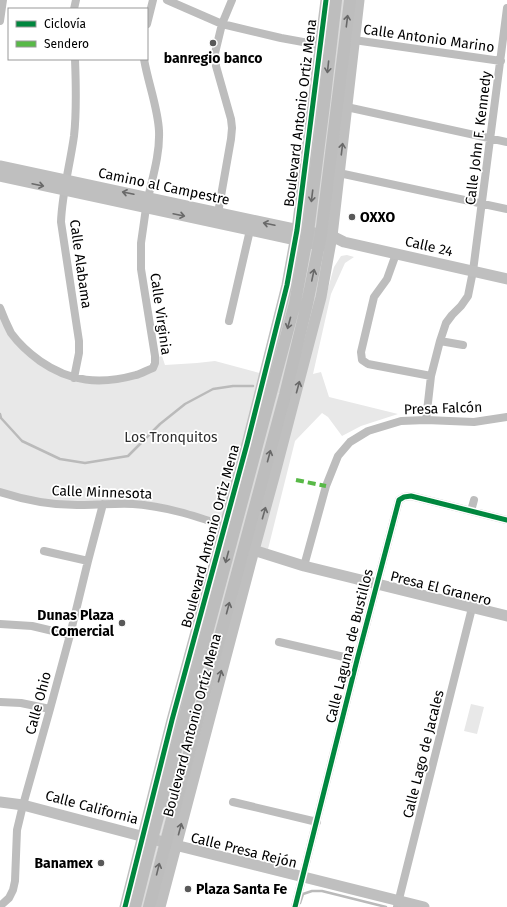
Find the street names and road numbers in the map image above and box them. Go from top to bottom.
street label: Boulevard Antonio Ortiz Mena [281,18,320,208]
street label: Calle Antonio Marino [362,21,496,56]
street label: Calle John F. Kennedy [462,70,495,206]
street label: Camino al Campestre [97,164,231,209]
street label: Calle Alabama [66,218,95,310]
street label: Calle 24 [403,233,455,260]
street label: Calle Virginia [146,272,175,356]
street label: Presa Falcón [403,399,483,418]
street label: Boulevard Antonio Ortiz Mena [178,442,243,630]
street label: Calle Minnesota [51,482,153,503]
street label: Calle Laguna de Bustillos [322,567,377,725]
street label: Presa El Granero [388,568,493,609]
street label: Boulevard Antonio Ortíz Mena [160,631,225,819]
street label: Calle Ohio [22,670,55,737]
street label: Calle Lago de Jacales [399,688,448,820]
street label: Calle California [43,787,140,828]
street label: Calle Presa Rejón [189,829,299,872]

